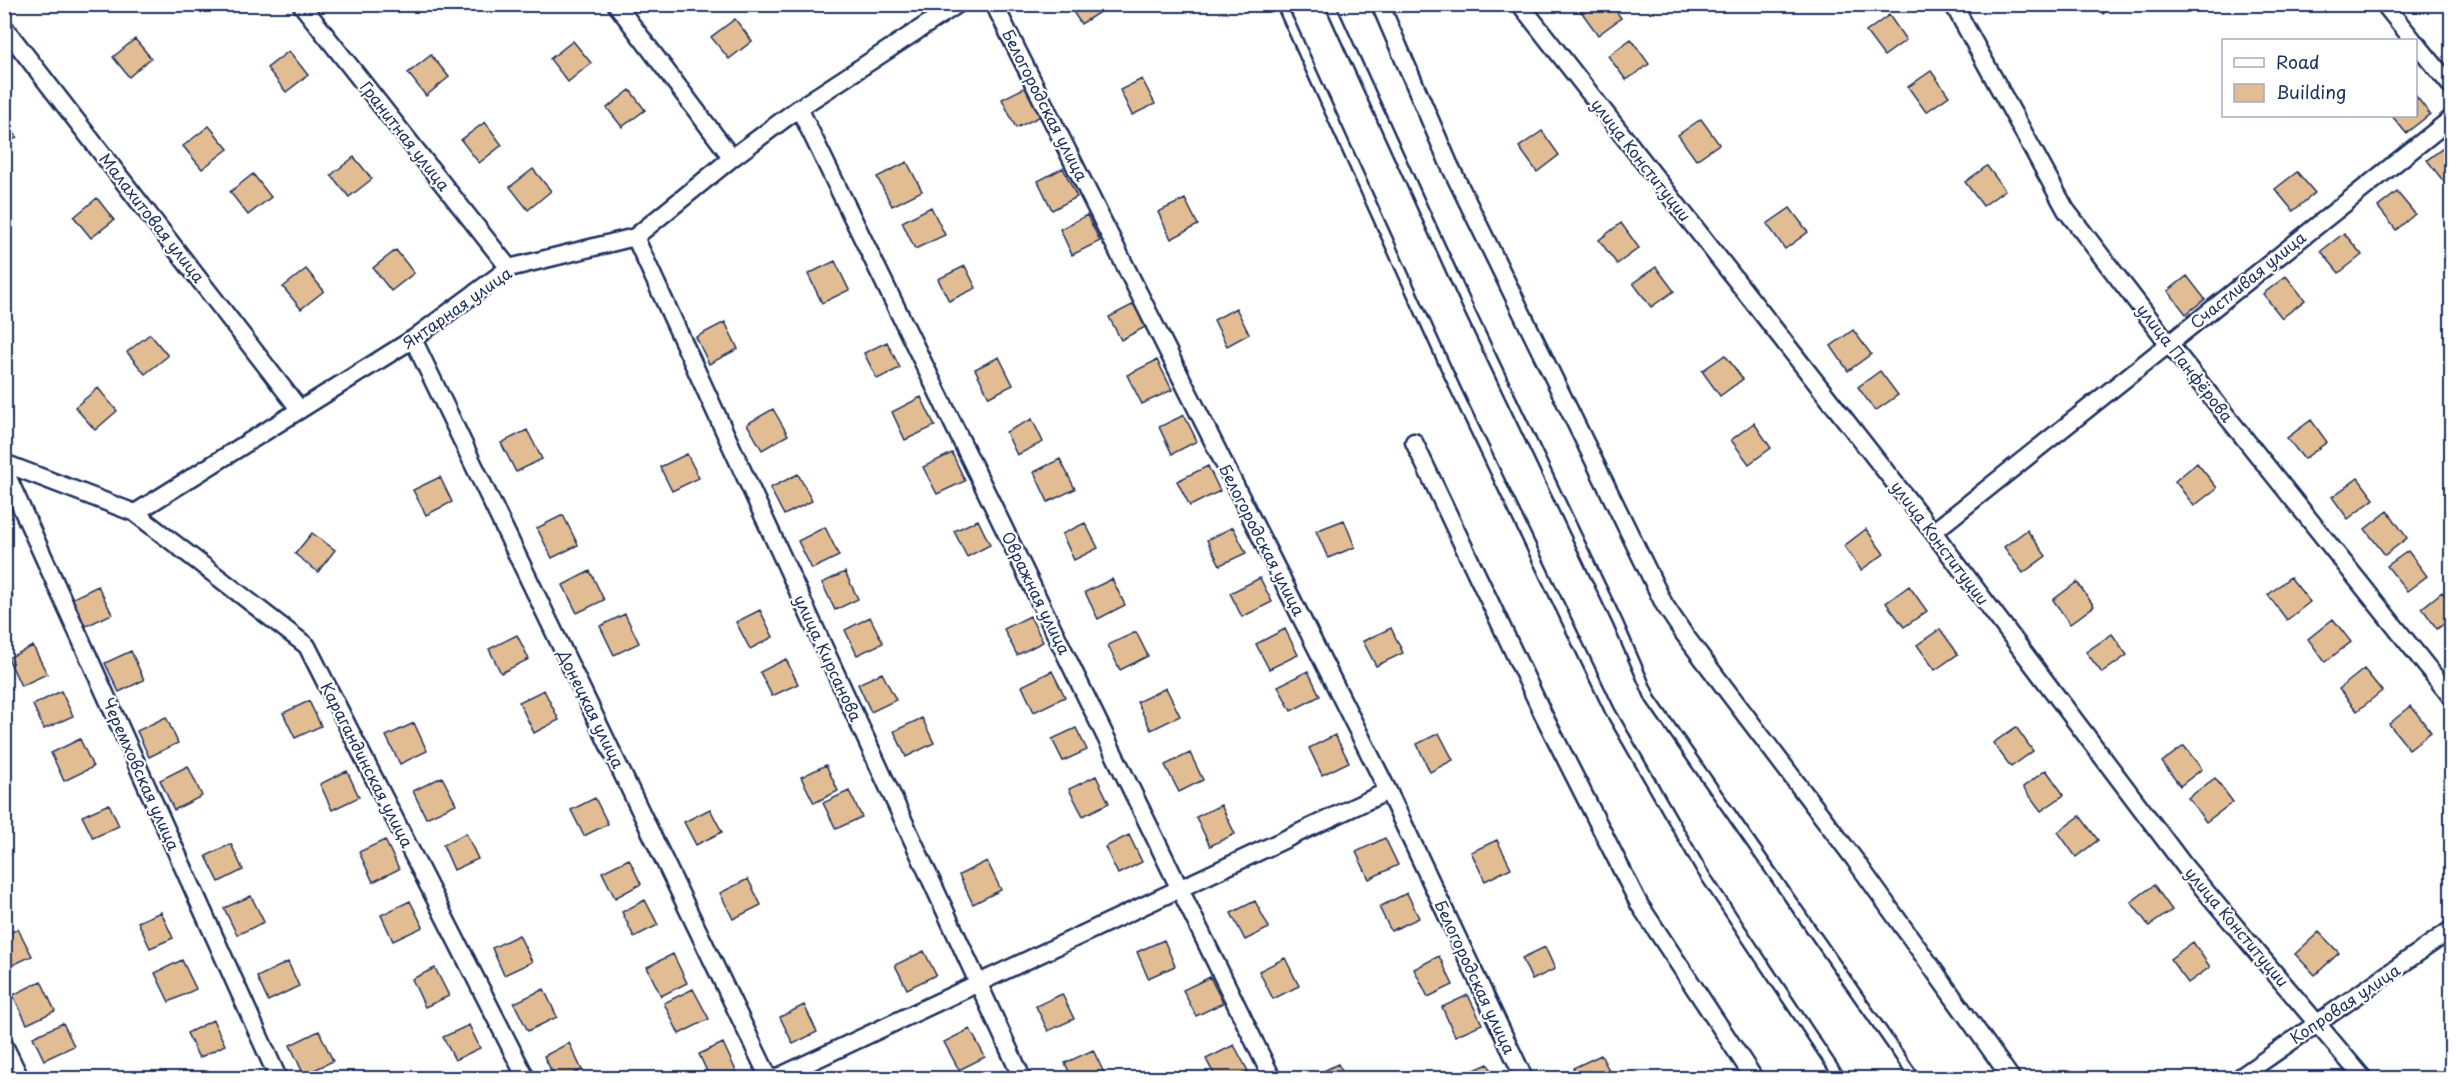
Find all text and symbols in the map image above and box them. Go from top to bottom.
street label: Белогородская улица [997,24,1095,185]
legend [2222,39,2417,117]
text: Road [2276,48,2320,75]
street label: Гранитная улица [355,75,456,195]
text: Building [2276,78,2346,105]
street label: улица Конституции [1586,93,1698,226]
street label: Малахитовая улица [94,147,211,287]
street label: Счастливая улица [2184,225,2310,334]
street label: Янтарная улица [397,260,516,354]
street label: улица Панфёрова [2132,298,2240,427]
street label: Белогородская улица [1214,459,1312,620]
street label: улица Конституции [1886,475,1996,610]
street label: Овражная улица [997,527,1077,658]
street label: улица Кирсанова [789,590,869,725]
street label: Донецкая улица [552,644,631,772]
street label: Карагандинская улица [316,678,420,852]
street label: Черемховская улица [97,693,186,854]
street label: улица Конституции [2180,861,2295,992]
street label: Белогородская улица [1430,895,1522,1058]
street label: Копровая улица [2285,957,2404,1049]

